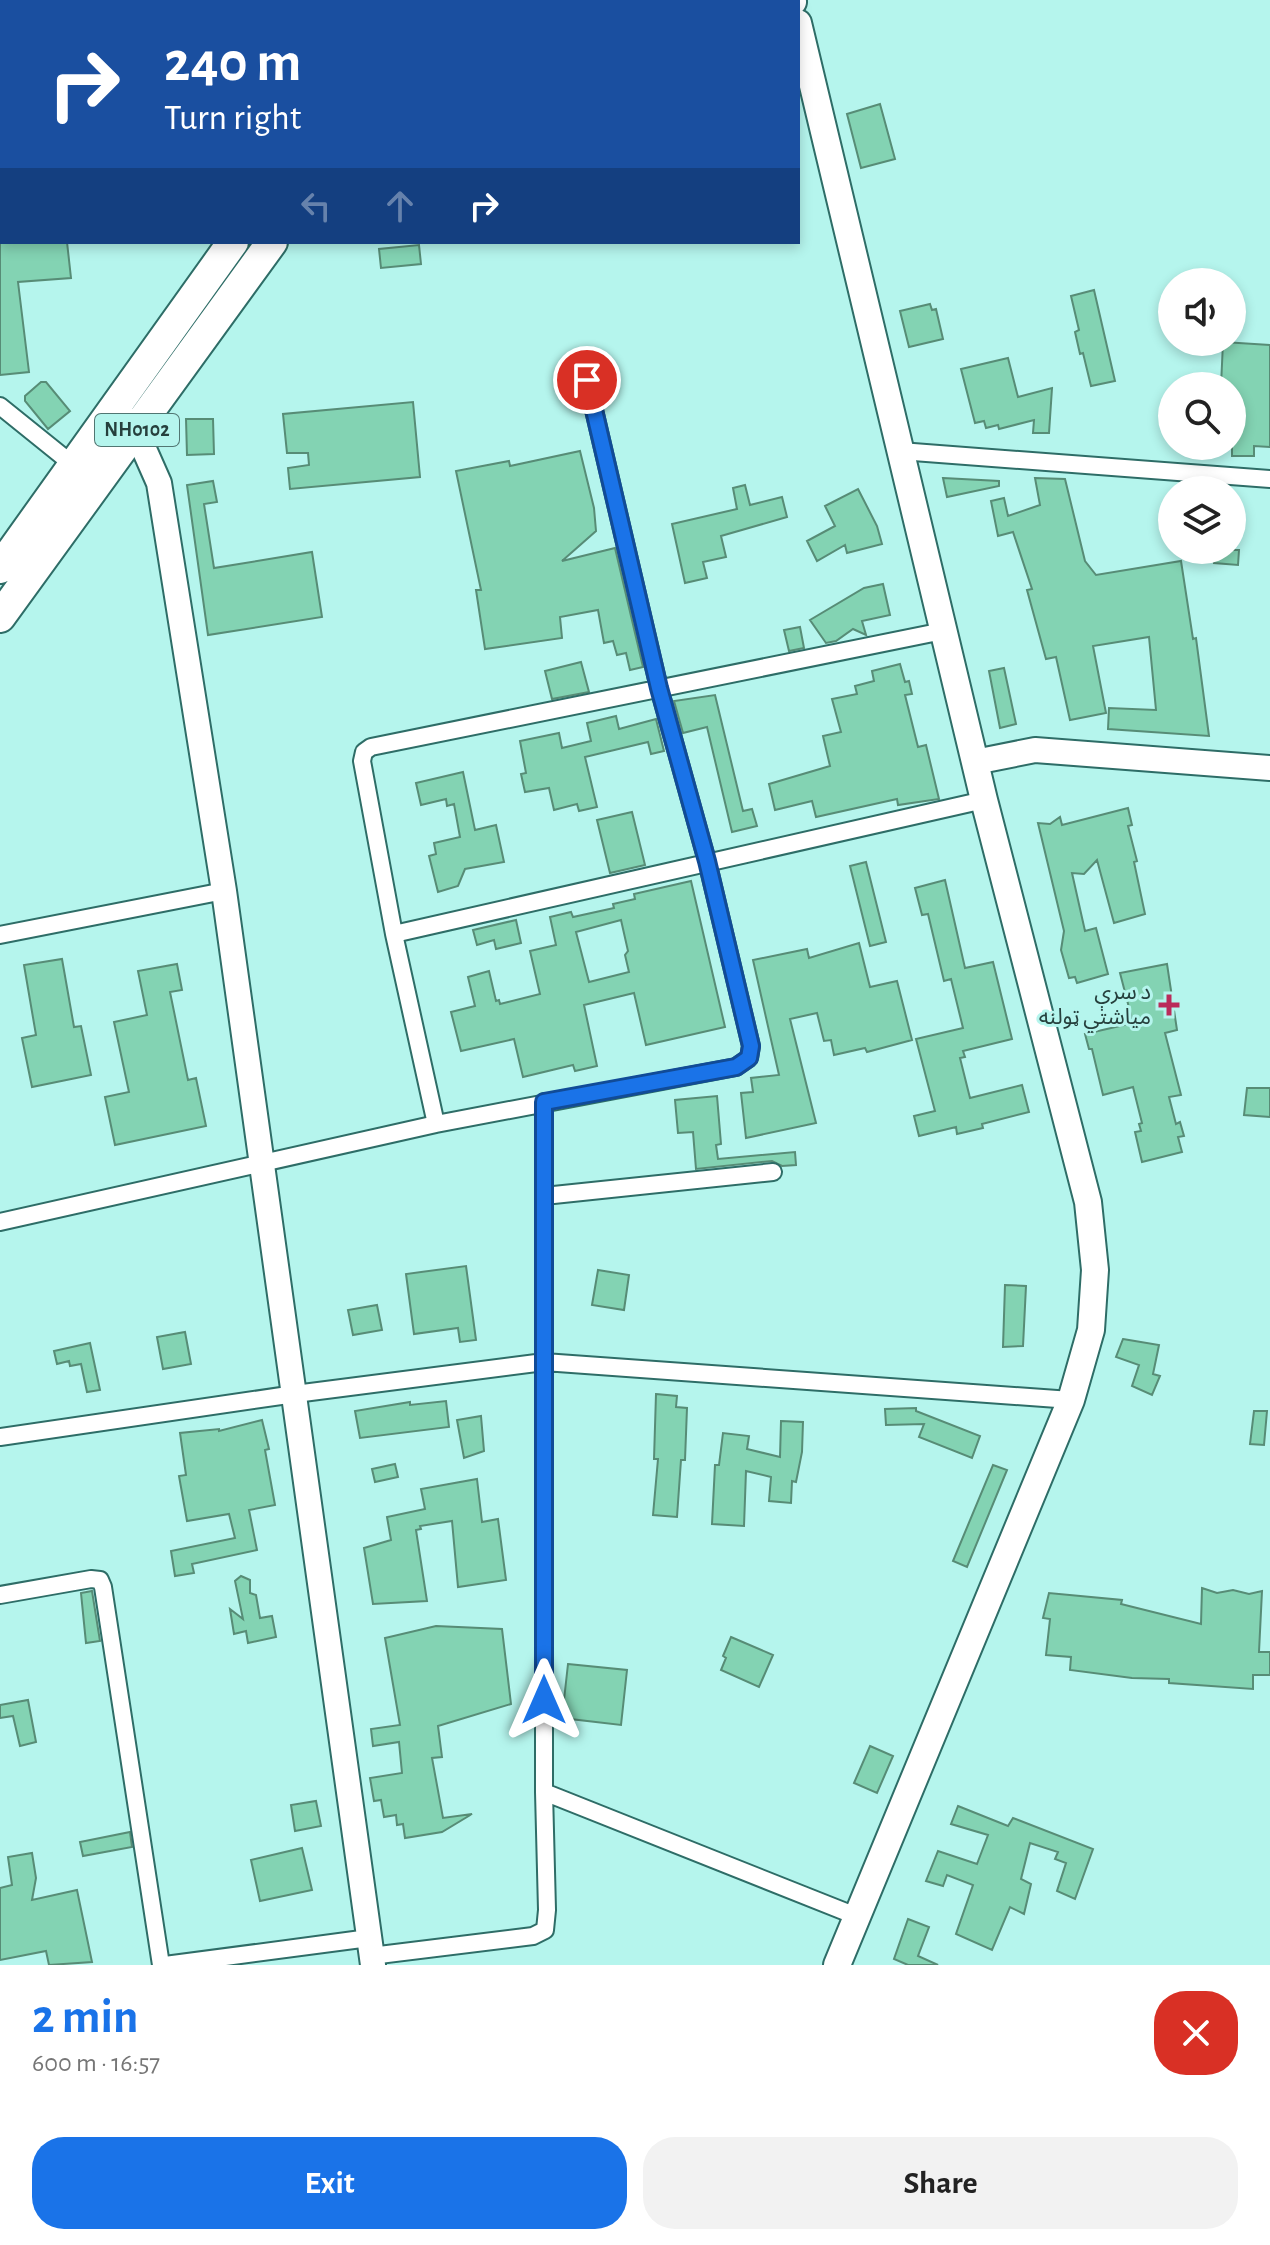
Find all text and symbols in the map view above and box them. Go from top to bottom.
icon: right [32,32,136,136]
text: 240 m [164,35,301,91]
text: Turn right [164,100,301,136]
icon: left [294,184,338,228]
icon: ahead [378,184,422,228]
icon: right [462,184,506,228]
map controls [1158,268,1246,564]
button: sound [1158,268,1246,356]
pin [553,346,621,414]
icon: arrive [565,358,609,402]
button: search [1158,372,1246,460]
road number: NH0102 [95,414,179,446]
button: layers [1158,476,1246,564]
place label: د سرې مياشتي ټولنه [1039,981,1151,1033]
marker: د سرې مياشتي ټولنه [1158,994,1180,1016]
position arrow [502,1658,586,1742]
button: close [1154,1991,1238,2075]
text: 2 min [32,1994,139,2042]
text: 600 m · 16:57 [32,2050,160,2076]
button: Exit [32,2137,627,2229]
button: Share [643,2137,1238,2229]

